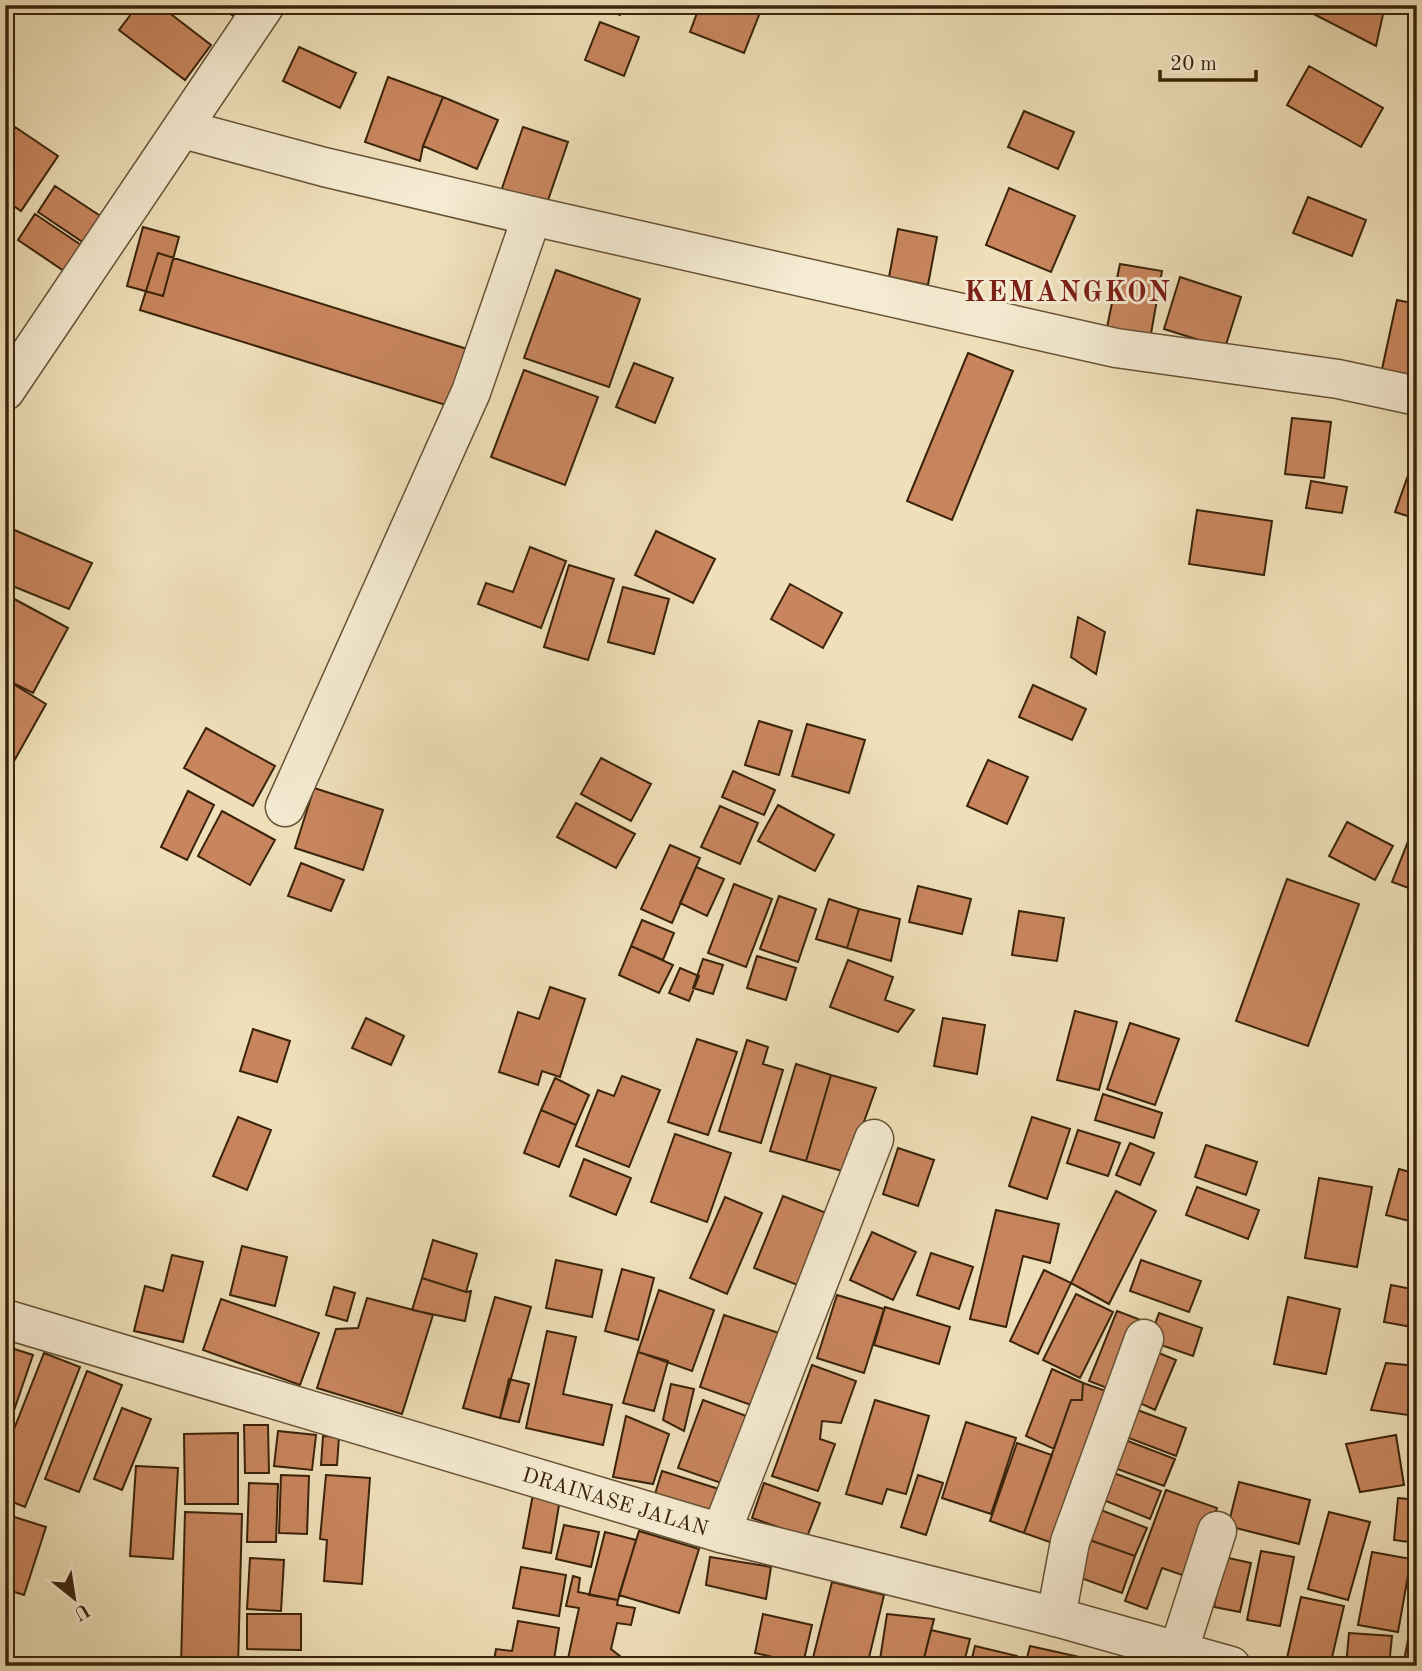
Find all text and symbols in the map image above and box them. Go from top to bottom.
scale bar [1160,38,1256,82]
text: 20 m [1170,54,1217,75]
district label: KEMANGKON [964,280,1172,308]
street label: DRAINASE JALAN [519,1465,710,1541]
north arrow [38,1562,108,1632]
text: U [70,1599,93,1623]

